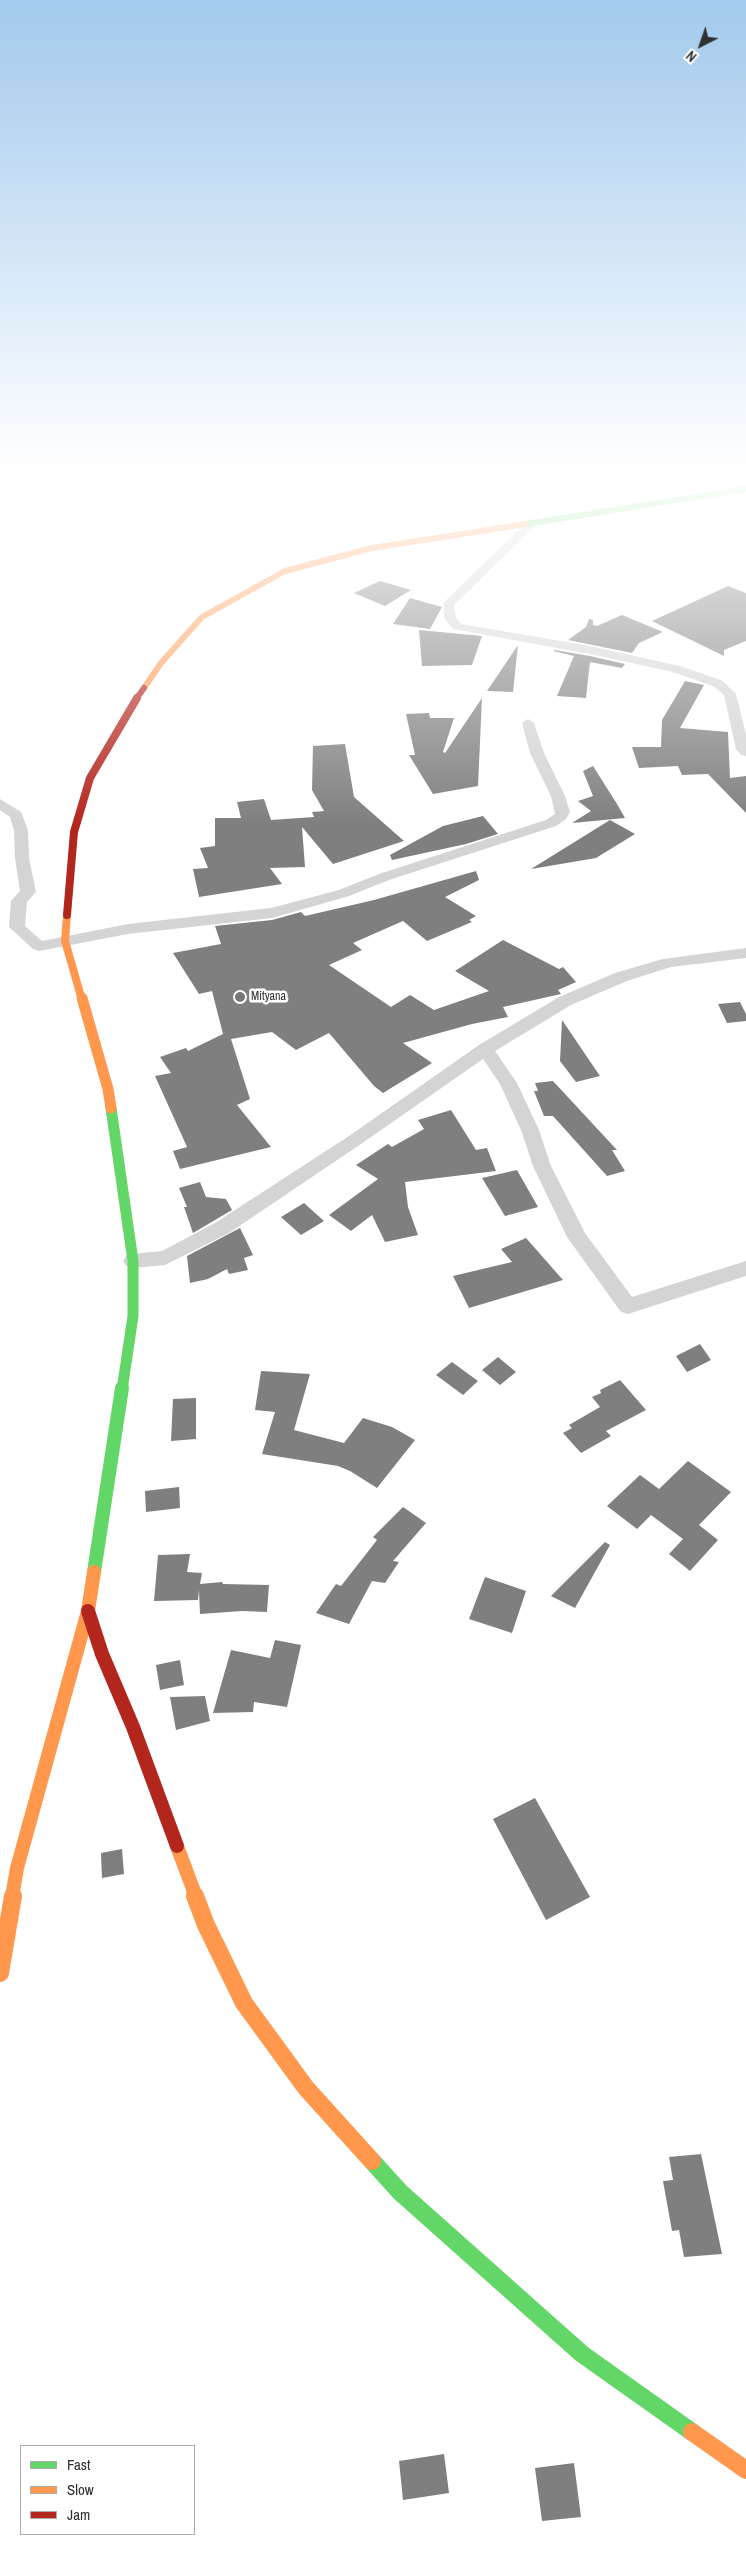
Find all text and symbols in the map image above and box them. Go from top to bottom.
north arrow [676,20,726,70]
text: N [682,47,700,66]
marker: Mityana [233,990,247,1004]
place label: Mityana [251,990,286,1004]
legend [20,2445,195,2535]
text: Fast [67,2454,90,2475]
text: Slow [67,2479,94,2500]
text: Jam [67,2504,90,2525]

